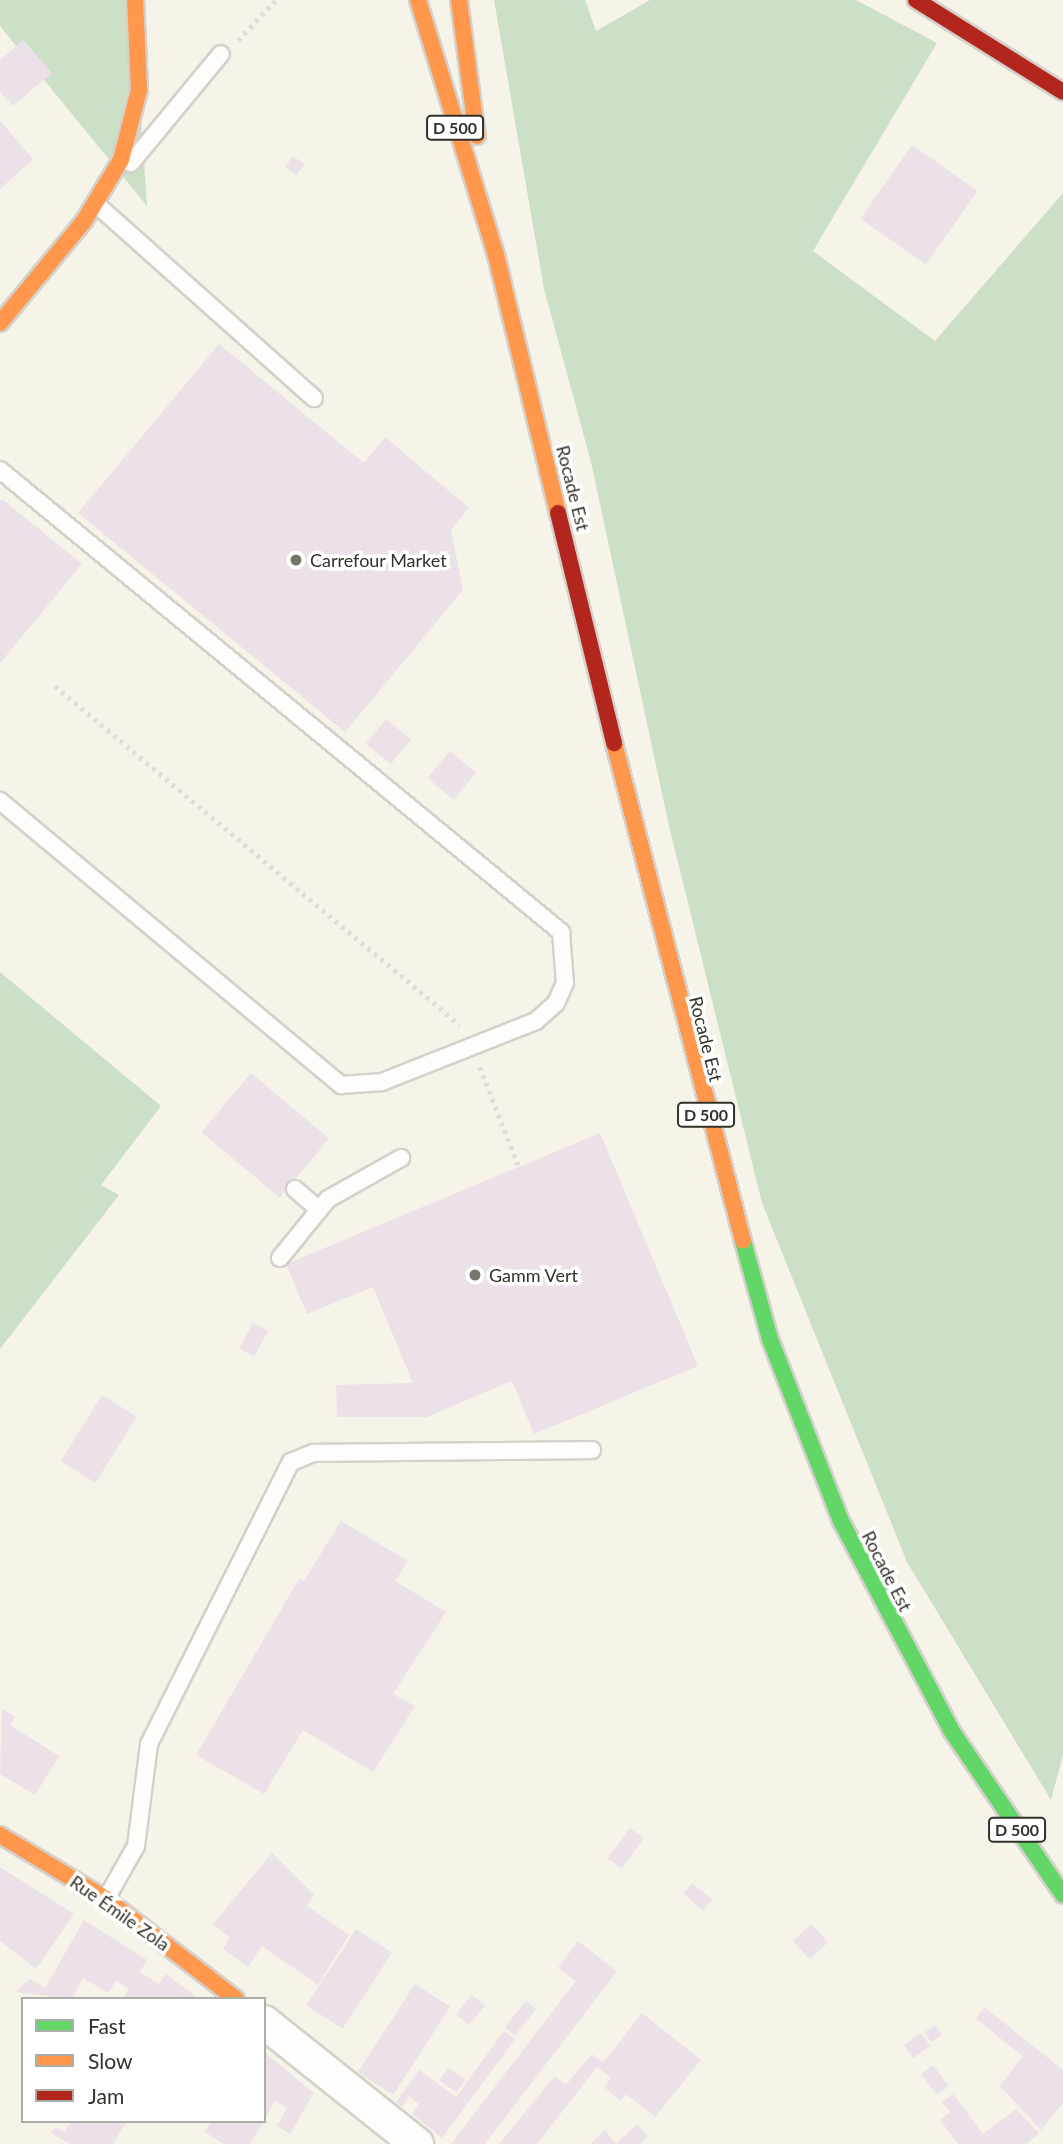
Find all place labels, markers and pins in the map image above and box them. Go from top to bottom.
place label: Carrefour Market [310,549,447,571]
marker: Carrefour Market [288,552,304,568]
place label: Gamm Vert [489,1264,579,1286]
marker: Gamm Vert [467,1267,483,1283]

